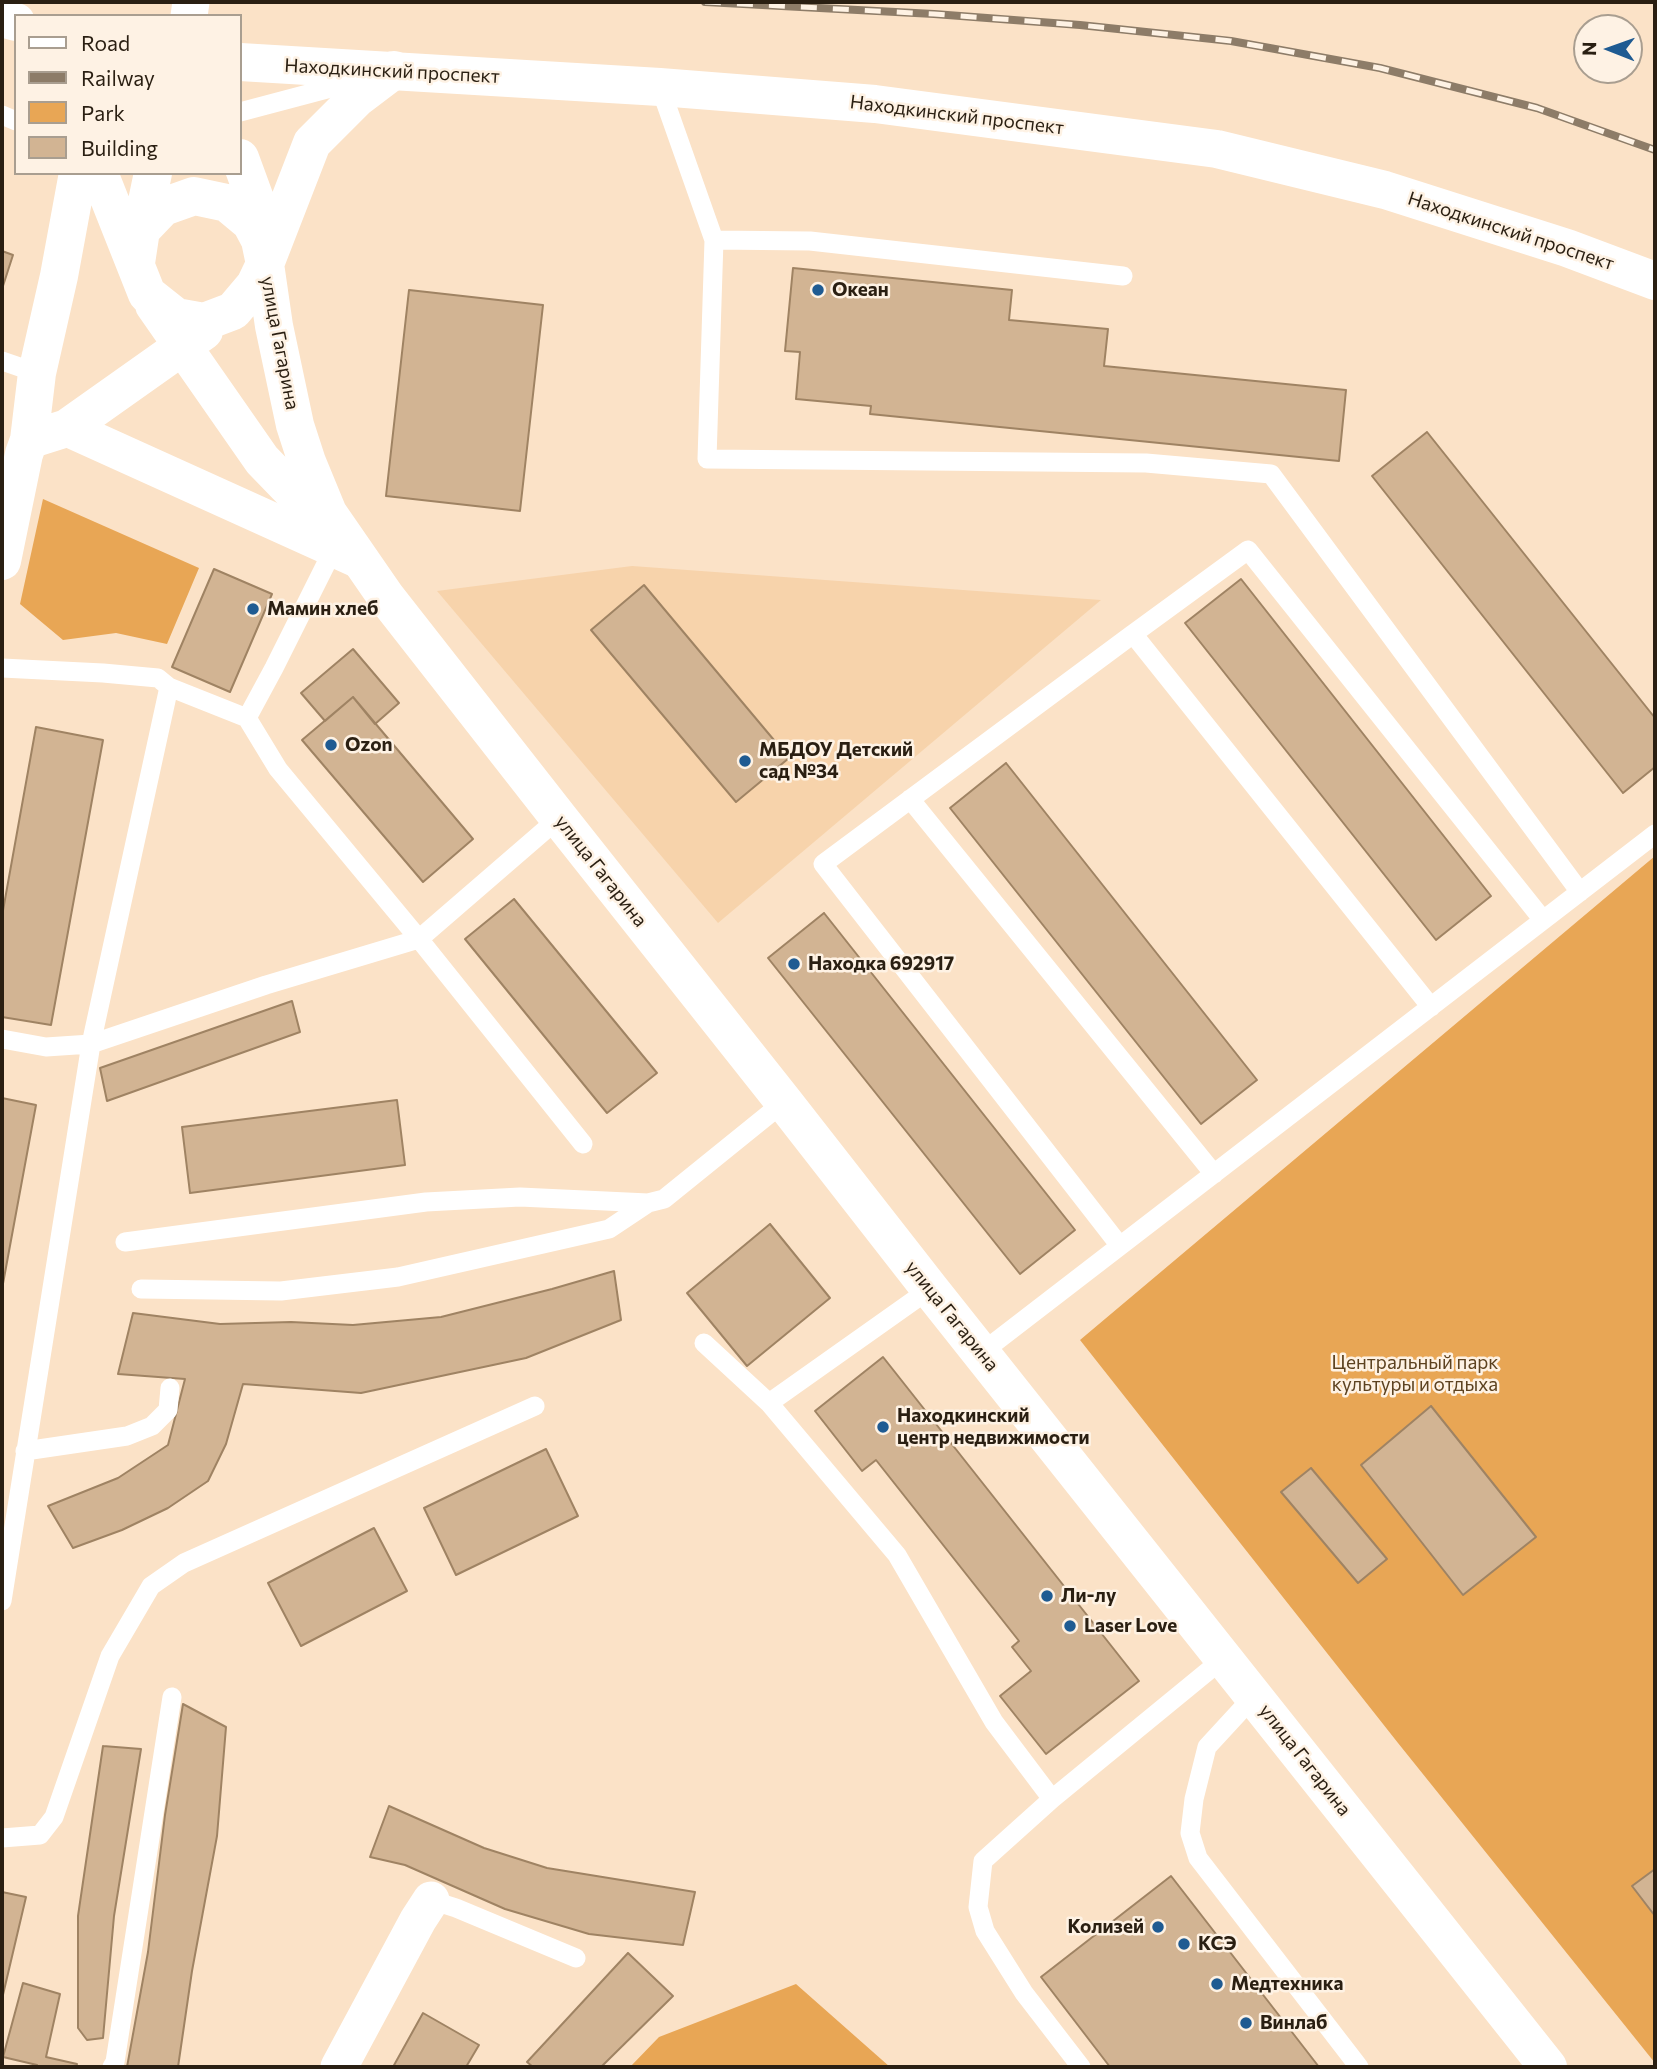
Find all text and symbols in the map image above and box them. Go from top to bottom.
legend [14,14,242,175]
north arrow [1573,14,1643,84]
text: Road [81,30,130,55]
text: N [1577,41,1600,56]
street label: Находкинский проспект [284,54,500,88]
text: Railway [81,65,155,90]
street label: Находкинский проспект [849,91,1065,139]
text: Park [81,100,125,125]
text: Building [81,135,158,160]
street label: Находкинский проспект [1405,187,1617,275]
street label: улица Гагарина [256,274,304,412]
place label: Океан [832,279,889,301]
marker: Океан [810,282,826,298]
place label: Мамин хлеб [267,598,378,620]
marker: Мамин хлеб [245,601,261,617]
place label: Ozon [345,734,393,756]
marker: Ozon [323,737,339,753]
place label: МБДОУ Детский сад №34 [759,739,913,783]
marker: МБДОУ Детский сад №34 [737,753,753,769]
street label: улица Гагарина [550,811,652,931]
place label: Находка 692917 [808,953,954,975]
marker: Находка 692917 [786,956,802,972]
street label: улица Гагарина [901,1256,1003,1376]
park label: Центральный парк культуры и отдыха [1331,1352,1499,1396]
place label: Находкинский центр недвижимости [897,1405,1090,1449]
marker: Находкинский центр недвижимости [875,1419,891,1435]
place label: Ли-лу [1061,1585,1116,1607]
marker: Ли-лу [1039,1588,1055,1604]
place label: Laser Love [1084,1615,1177,1637]
marker: Laser Love [1062,1618,1078,1634]
street label: улица Гагарина [1254,1700,1356,1820]
place label: Колизей [1067,1916,1144,1938]
marker: Колизей [1150,1919,1166,1935]
place label: КСЭ [1198,1933,1237,1955]
marker: КСЭ [1176,1936,1192,1952]
place label: Медтехника [1231,1973,1343,1995]
marker: Медтехника [1209,1976,1225,1992]
place label: Винлаб [1260,2012,1327,2034]
marker: Винлаб [1238,2015,1254,2031]

